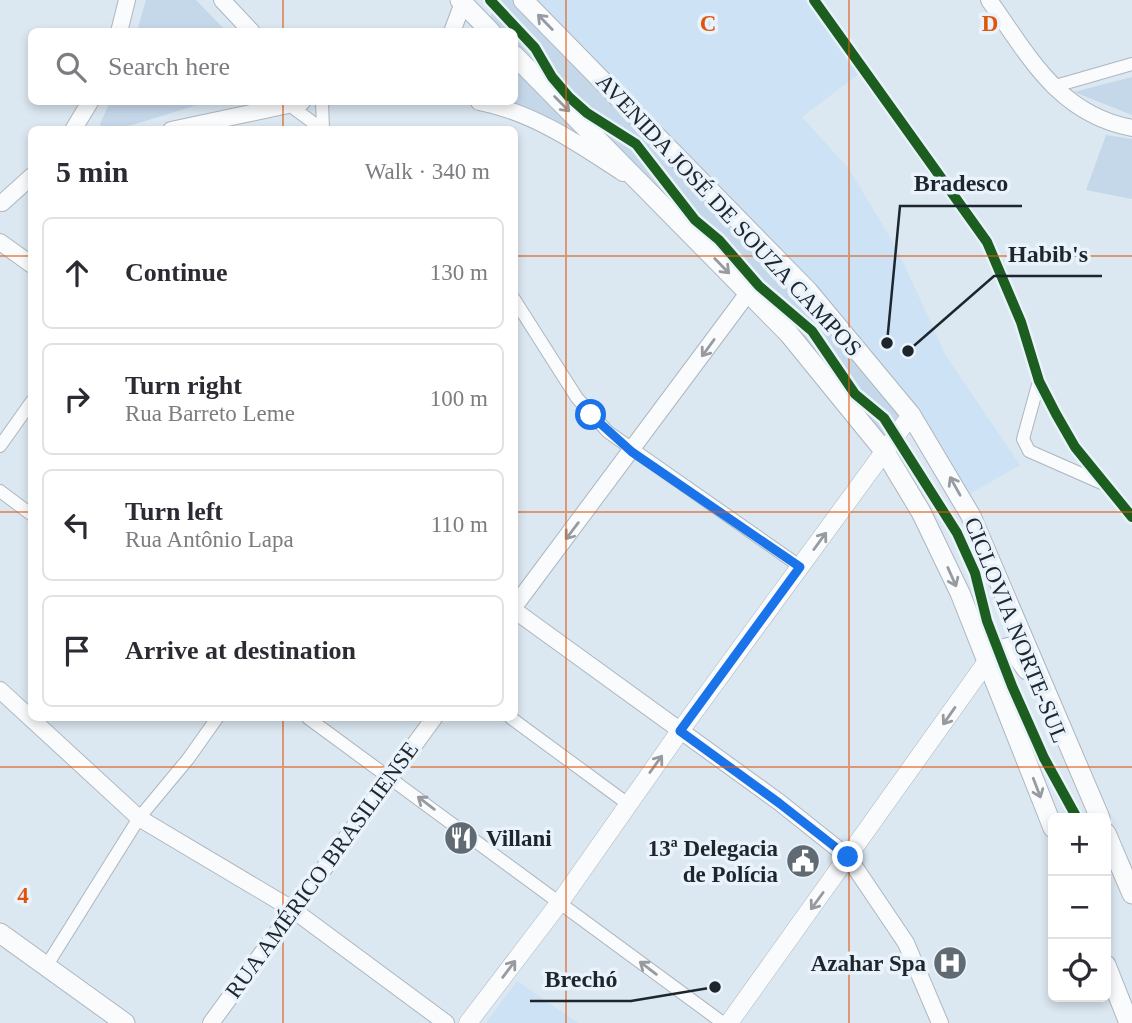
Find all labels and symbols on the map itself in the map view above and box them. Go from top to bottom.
text: C [700,11,716,36]
text: D [982,11,998,36]
one-way arrow [536,14,553,31]
street label: AVENIDA JOSÉ DE SOUZA CAMPOS [591,69,867,361]
one-way arrow [554,95,571,112]
callout: Bradesco [900,161,1022,206]
text: Bradesco [914,170,1008,196]
callout: Habib's [994,231,1102,276]
text: Habib's [1008,241,1088,267]
one-way arrow [713,258,730,275]
one-way arrow [700,338,715,357]
route start [575,399,606,430]
one-way arrow [948,477,962,497]
street label: CICLOVIA NORTE-SUL [959,514,1073,746]
one-way arrow [565,521,580,540]
one-way arrow [812,532,827,551]
one-way arrow [946,566,959,587]
one-way arrow [941,706,956,725]
street label: RUA AMÉRICO BRASILIENSE [221,737,423,1003]
one-way arrow [649,755,663,774]
one-way arrow [1032,776,1045,798]
one-way arrow [418,795,436,810]
restaurant icon: Villani [442,819,480,857]
place label: Villani [486,826,552,851]
place label: 13ª Delegacia de Polícia [648,836,778,887]
route end [832,841,863,872]
public building icon: 13ª Delegacia de Polícia [784,842,822,880]
text: 4 [17,883,29,908]
one-way arrow [809,891,824,910]
hospital icon: Azahar Spa [931,944,969,982]
place label: Azahar Spa [811,951,926,976]
callout: Brechó [530,956,631,1001]
one-way arrow [501,959,516,978]
one-way arrow [639,960,658,975]
text: Brechó [545,966,617,992]

